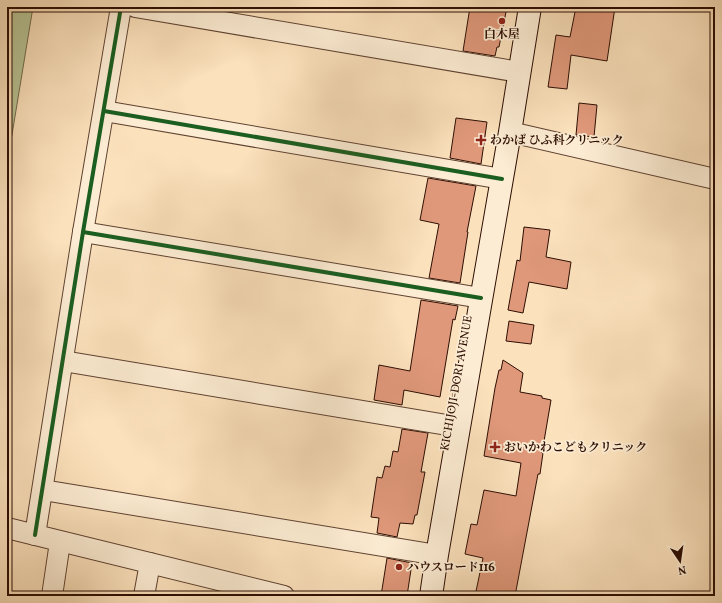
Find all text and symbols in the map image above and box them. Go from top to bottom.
marker: 白木屋 [497,16,507,26]
place label: 白木屋 [484,27,520,43]
place label: わかば ひふ科クリニック [490,133,624,149]
marker: わかば ひふ科クリニック [475,134,487,146]
street label: KICHIJOJI-DORI AVENUE [437,314,477,452]
place label: おいかわこどもクリニック [504,440,647,456]
marker: おいかわこどもクリニック [489,441,501,453]
north arrow [660,541,700,581]
place label: ハウスロード116 [407,560,495,576]
text: N [676,561,687,577]
marker: ハウスロード116 [394,562,404,572]

